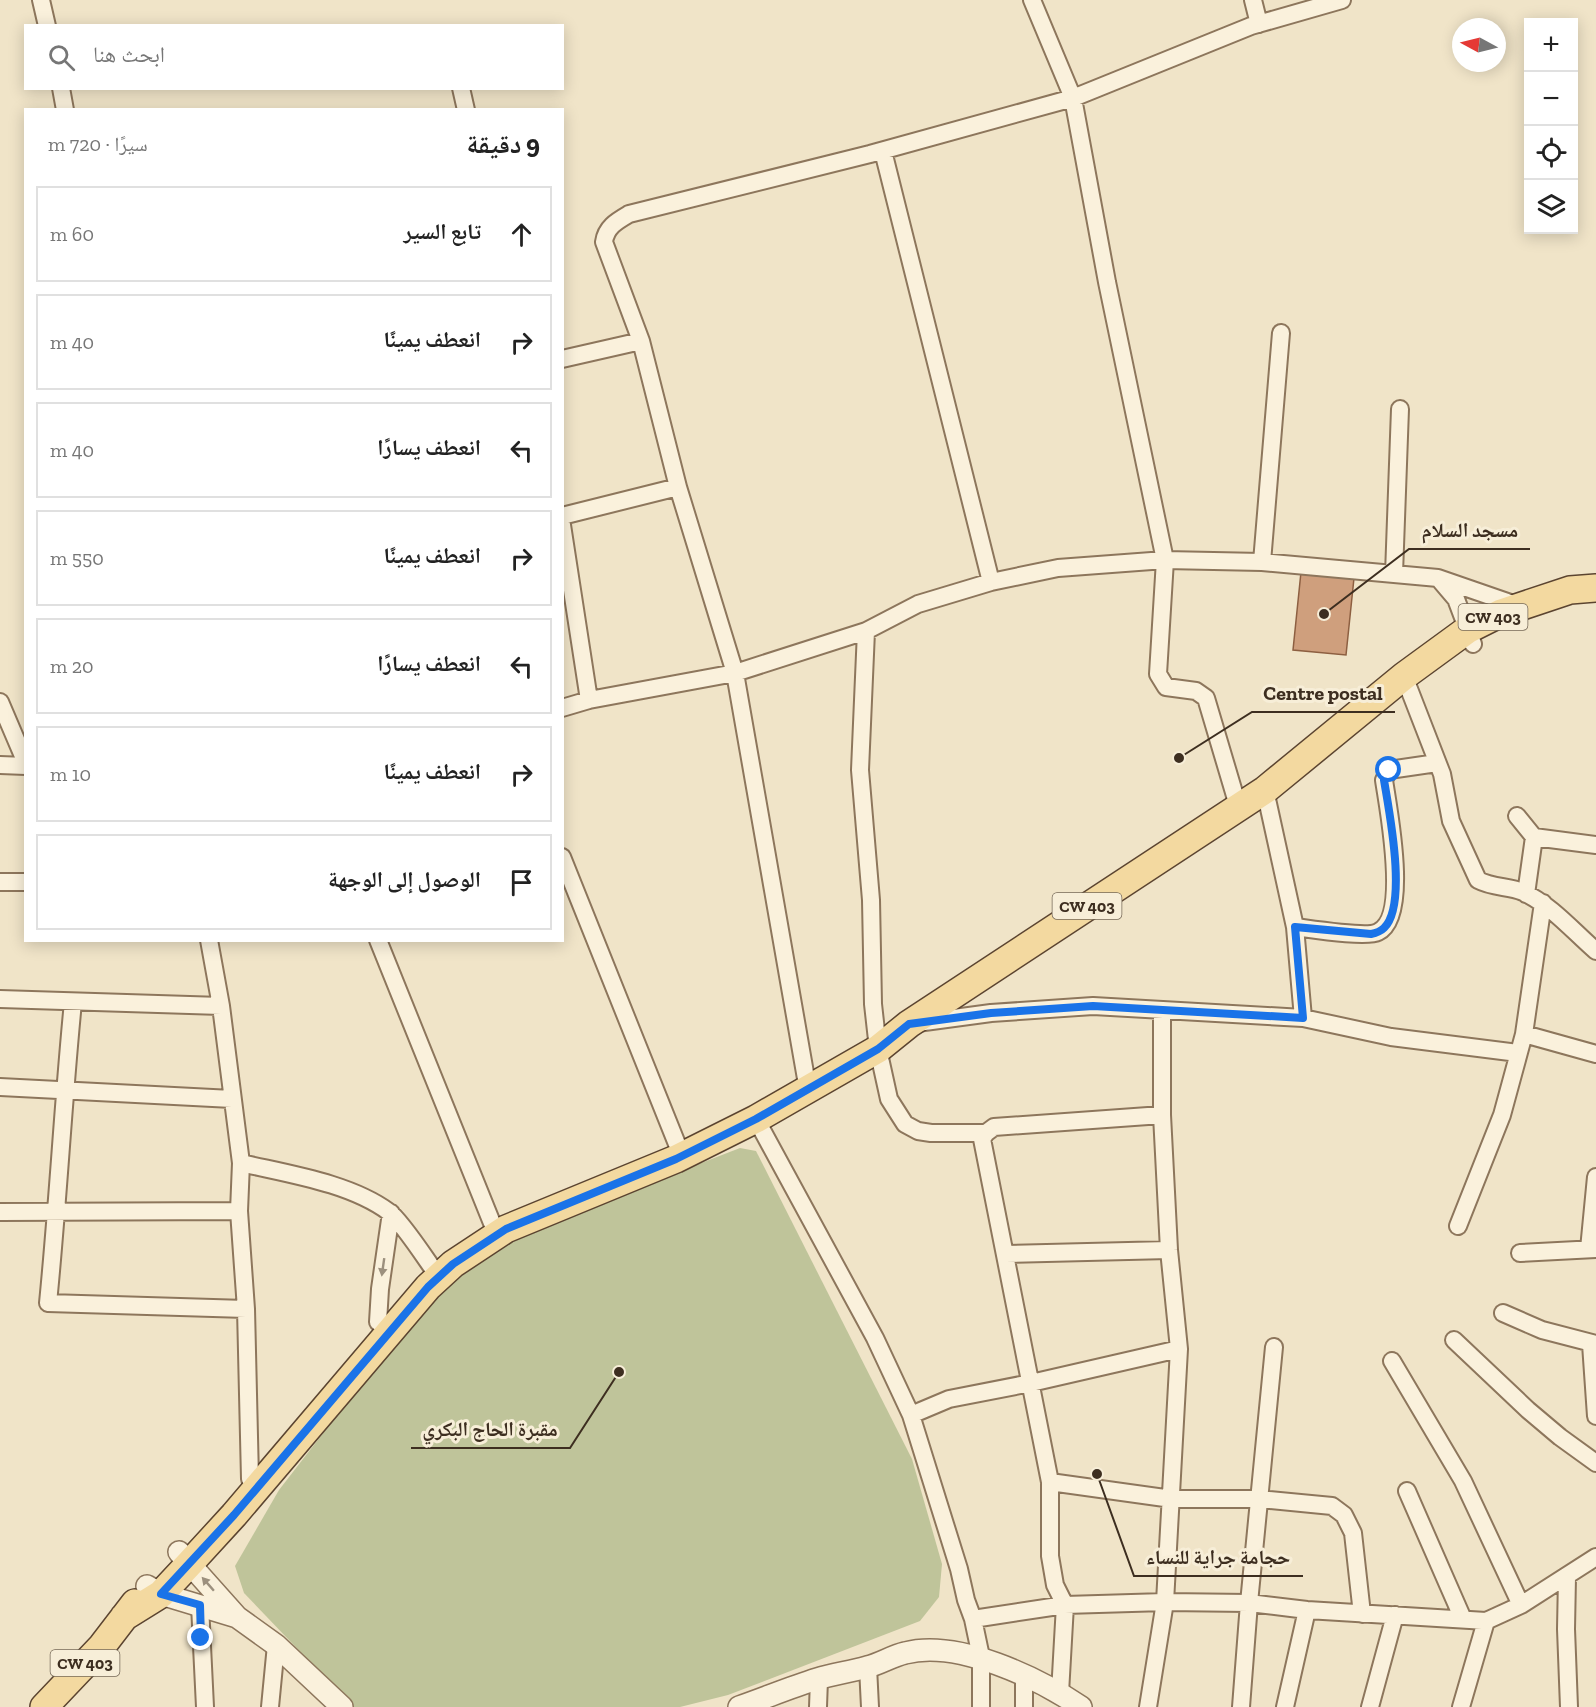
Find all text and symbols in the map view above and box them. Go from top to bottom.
north arrow [1452,18,1506,72]
map controls [1524,18,1578,234]
button: + [1524,18,1578,72]
search box [24,24,564,90]
icon: search [45,41,78,74]
text: ابحث هنا [93,41,165,68]
button: − [1524,72,1578,126]
button: locate [1524,126,1578,180]
text: 9 دقيقة [467,128,540,160]
text: سيرًا · 720 m [48,132,148,156]
button: layers [1524,180,1578,234]
text: تابع السير [403,218,481,245]
icon: ahead [505,218,538,251]
text: 60 m [50,222,94,246]
text: انعطف يمينًا [384,326,481,353]
icon: right [505,326,538,359]
text: 40 m [50,330,94,354]
text: انعطف يسارًا [377,434,481,461]
icon: left [505,434,538,467]
text: 40 m [50,438,94,462]
callout: مسجد السلام [1409,511,1530,549]
text: مسجد السلام [1422,518,1518,544]
text: انعطف يمينًا [384,542,481,569]
icon: right [505,542,538,575]
text: 550 m [50,546,104,570]
road number: CW 403 [1458,604,1528,630]
text: انعطف يسارًا [377,650,481,677]
icon: left [505,650,538,683]
text: 20 m [50,654,94,678]
callout: Centre postal [1252,674,1395,712]
text: Centre postal [1263,681,1383,705]
route start [1375,756,1401,782]
text: انعطف يمينًا [384,758,481,785]
icon: right [505,758,538,791]
text: 10 m [50,762,91,786]
text: الوصول إلى الوجهة [328,866,481,893]
icon: arrive [505,866,538,899]
road number: CW 403 [1052,893,1122,919]
one-way arrow [379,1258,388,1277]
callout: مقبرة الحاج البكري [411,1410,570,1448]
text: مقبرة الحاج البكري [422,1417,558,1445]
callout: حجامة جراية للنساء [1134,1538,1303,1576]
text: حجامة جراية للنساء [1146,1545,1290,1569]
one-way arrow [202,1577,215,1592]
route end [187,1624,213,1650]
road number: CW 403 [50,1650,119,1676]

